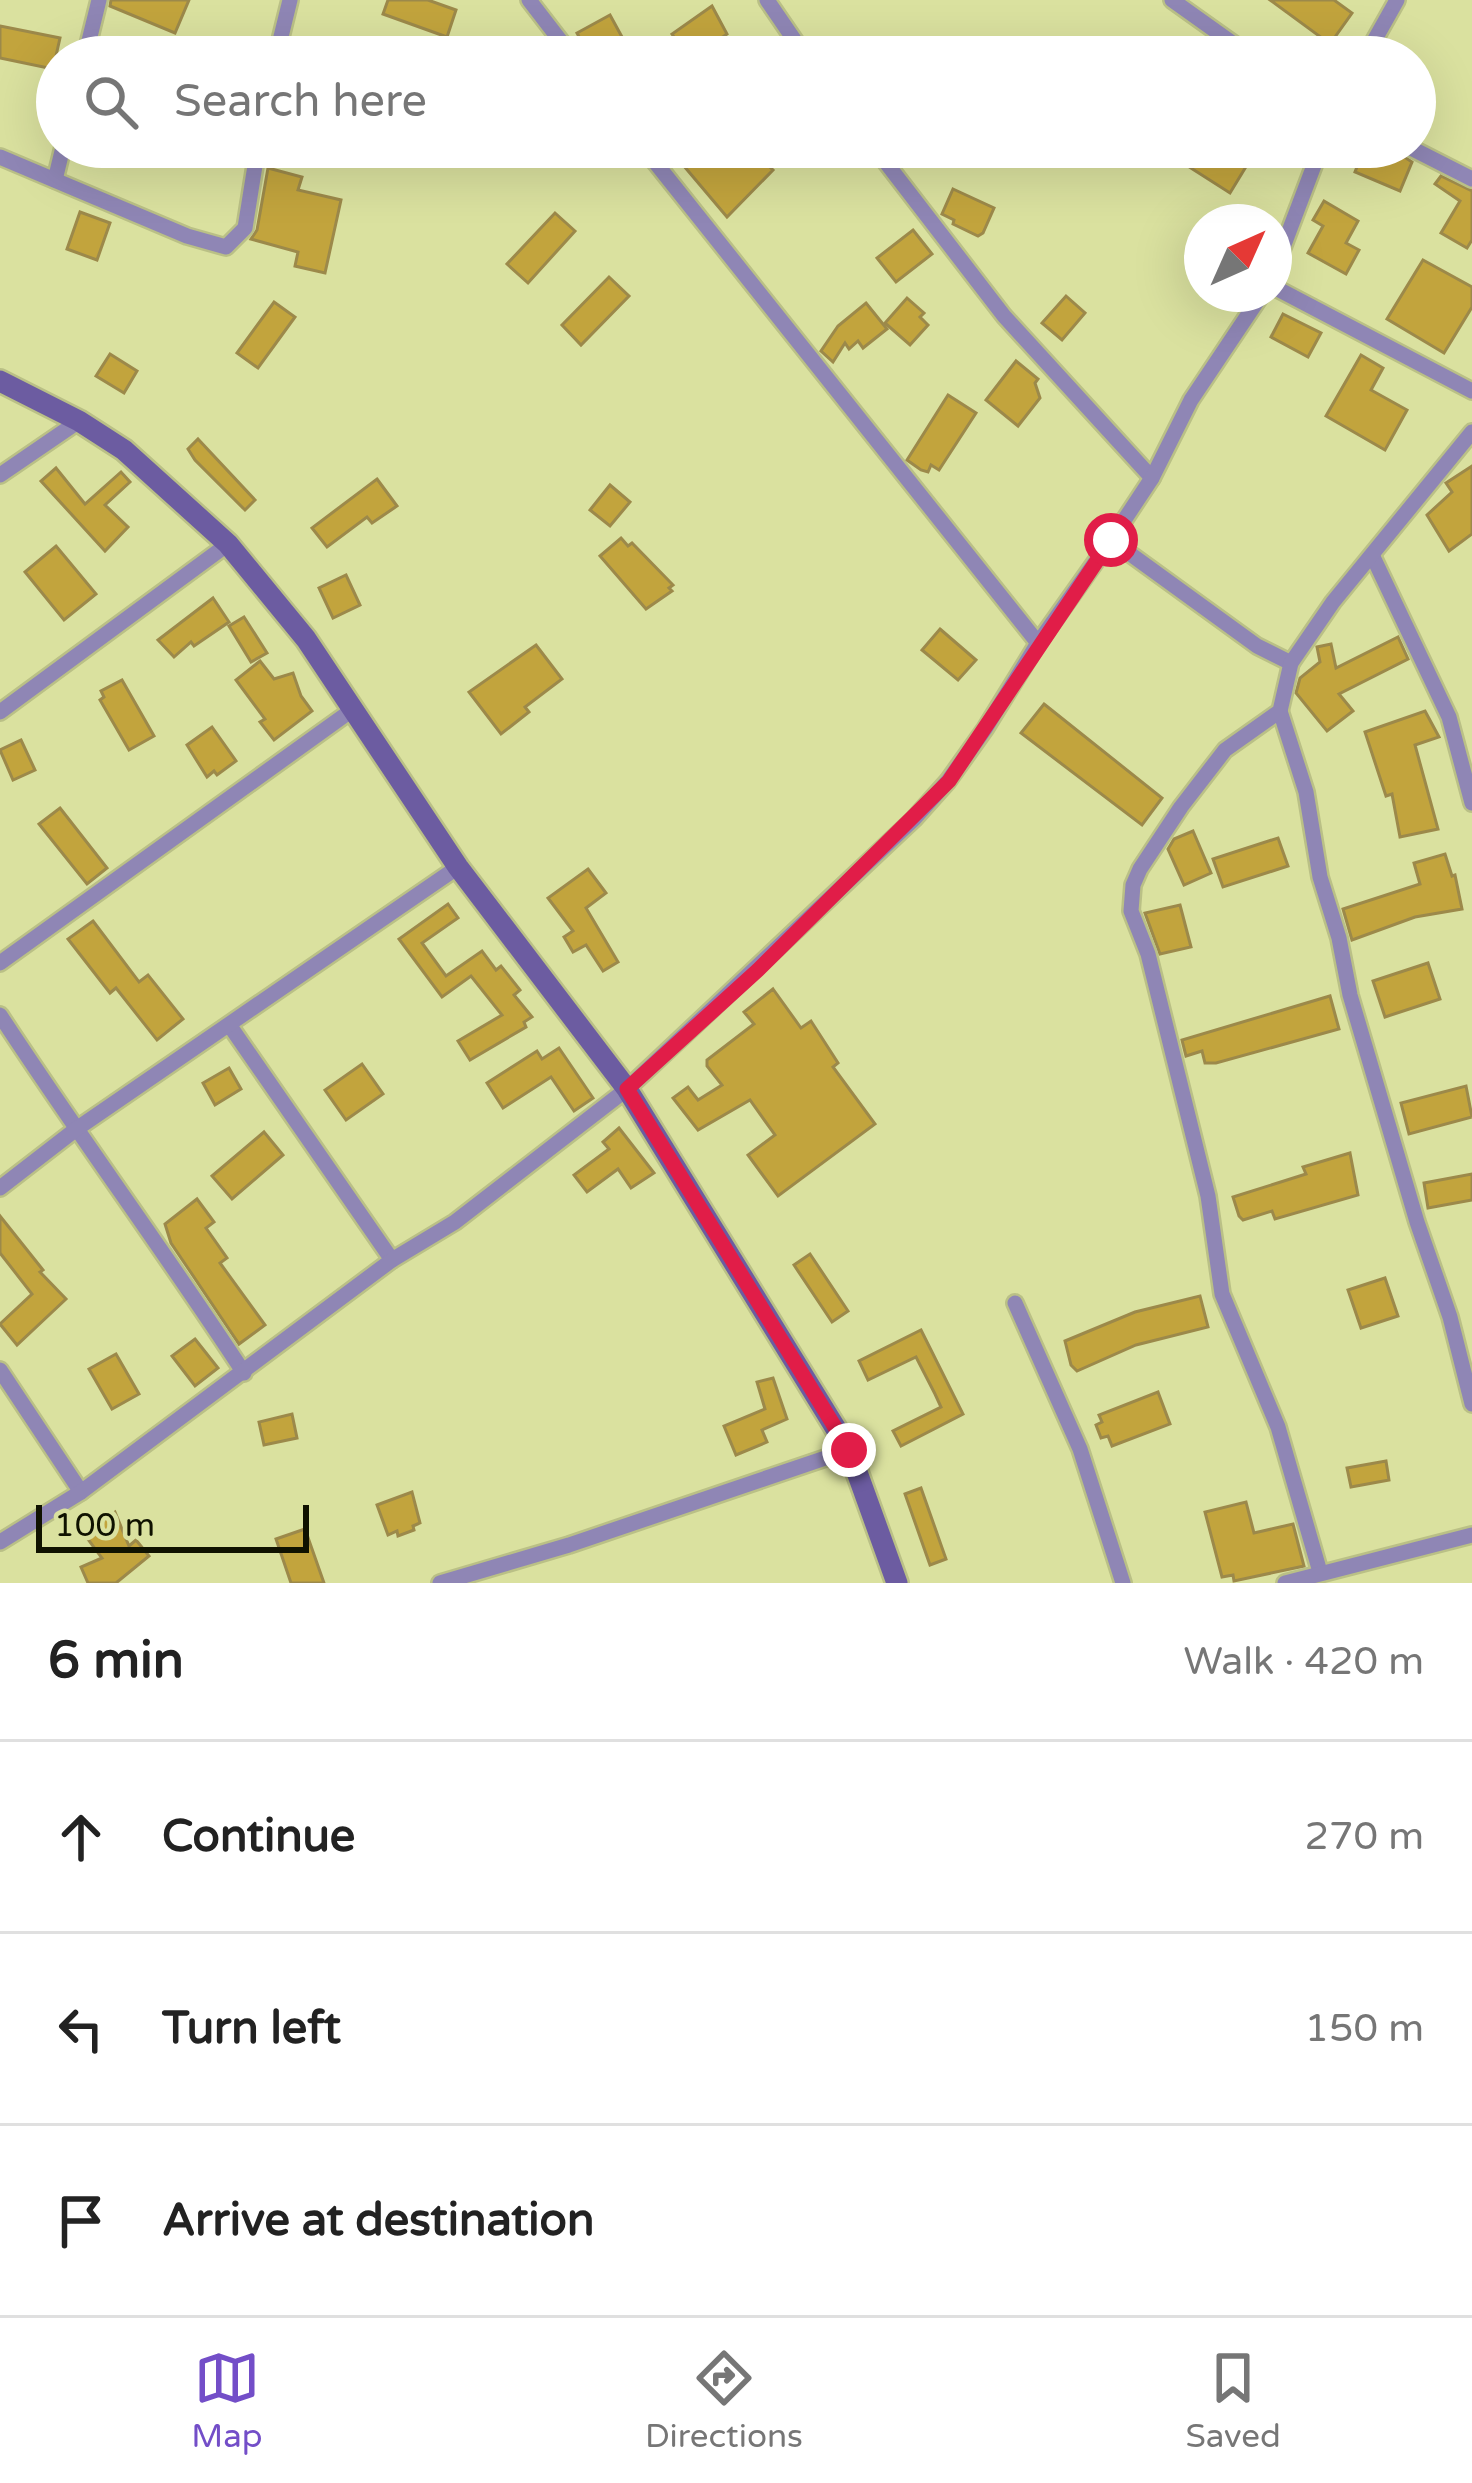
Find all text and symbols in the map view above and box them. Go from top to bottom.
search box [36,36,1436,168]
icon: search [78,69,144,135]
text: Search here [174,75,427,129]
north arrow [1184,204,1292,312]
route start [1084,513,1138,567]
route end [822,1423,876,1477]
scale bar [36,1499,309,1552]
text: 100 m [54,1506,155,1545]
text: 6 min [48,1630,184,1692]
text: Walk · 420 m [1183,1638,1424,1685]
icon: ahead [48,1804,114,1870]
text: Continue [162,1810,355,1864]
text: 270 m [1305,1813,1424,1860]
icon: left [48,1996,114,2062]
text: Turn left [162,2002,341,2056]
text: 150 m [1305,2005,1424,2052]
icon: arrive [48,2188,114,2254]
text: Arrive at destination [162,2194,594,2248]
tab: Map [191,2345,263,2456]
tab: Directions [645,2345,803,2456]
tab: Saved [1185,2345,1281,2456]

